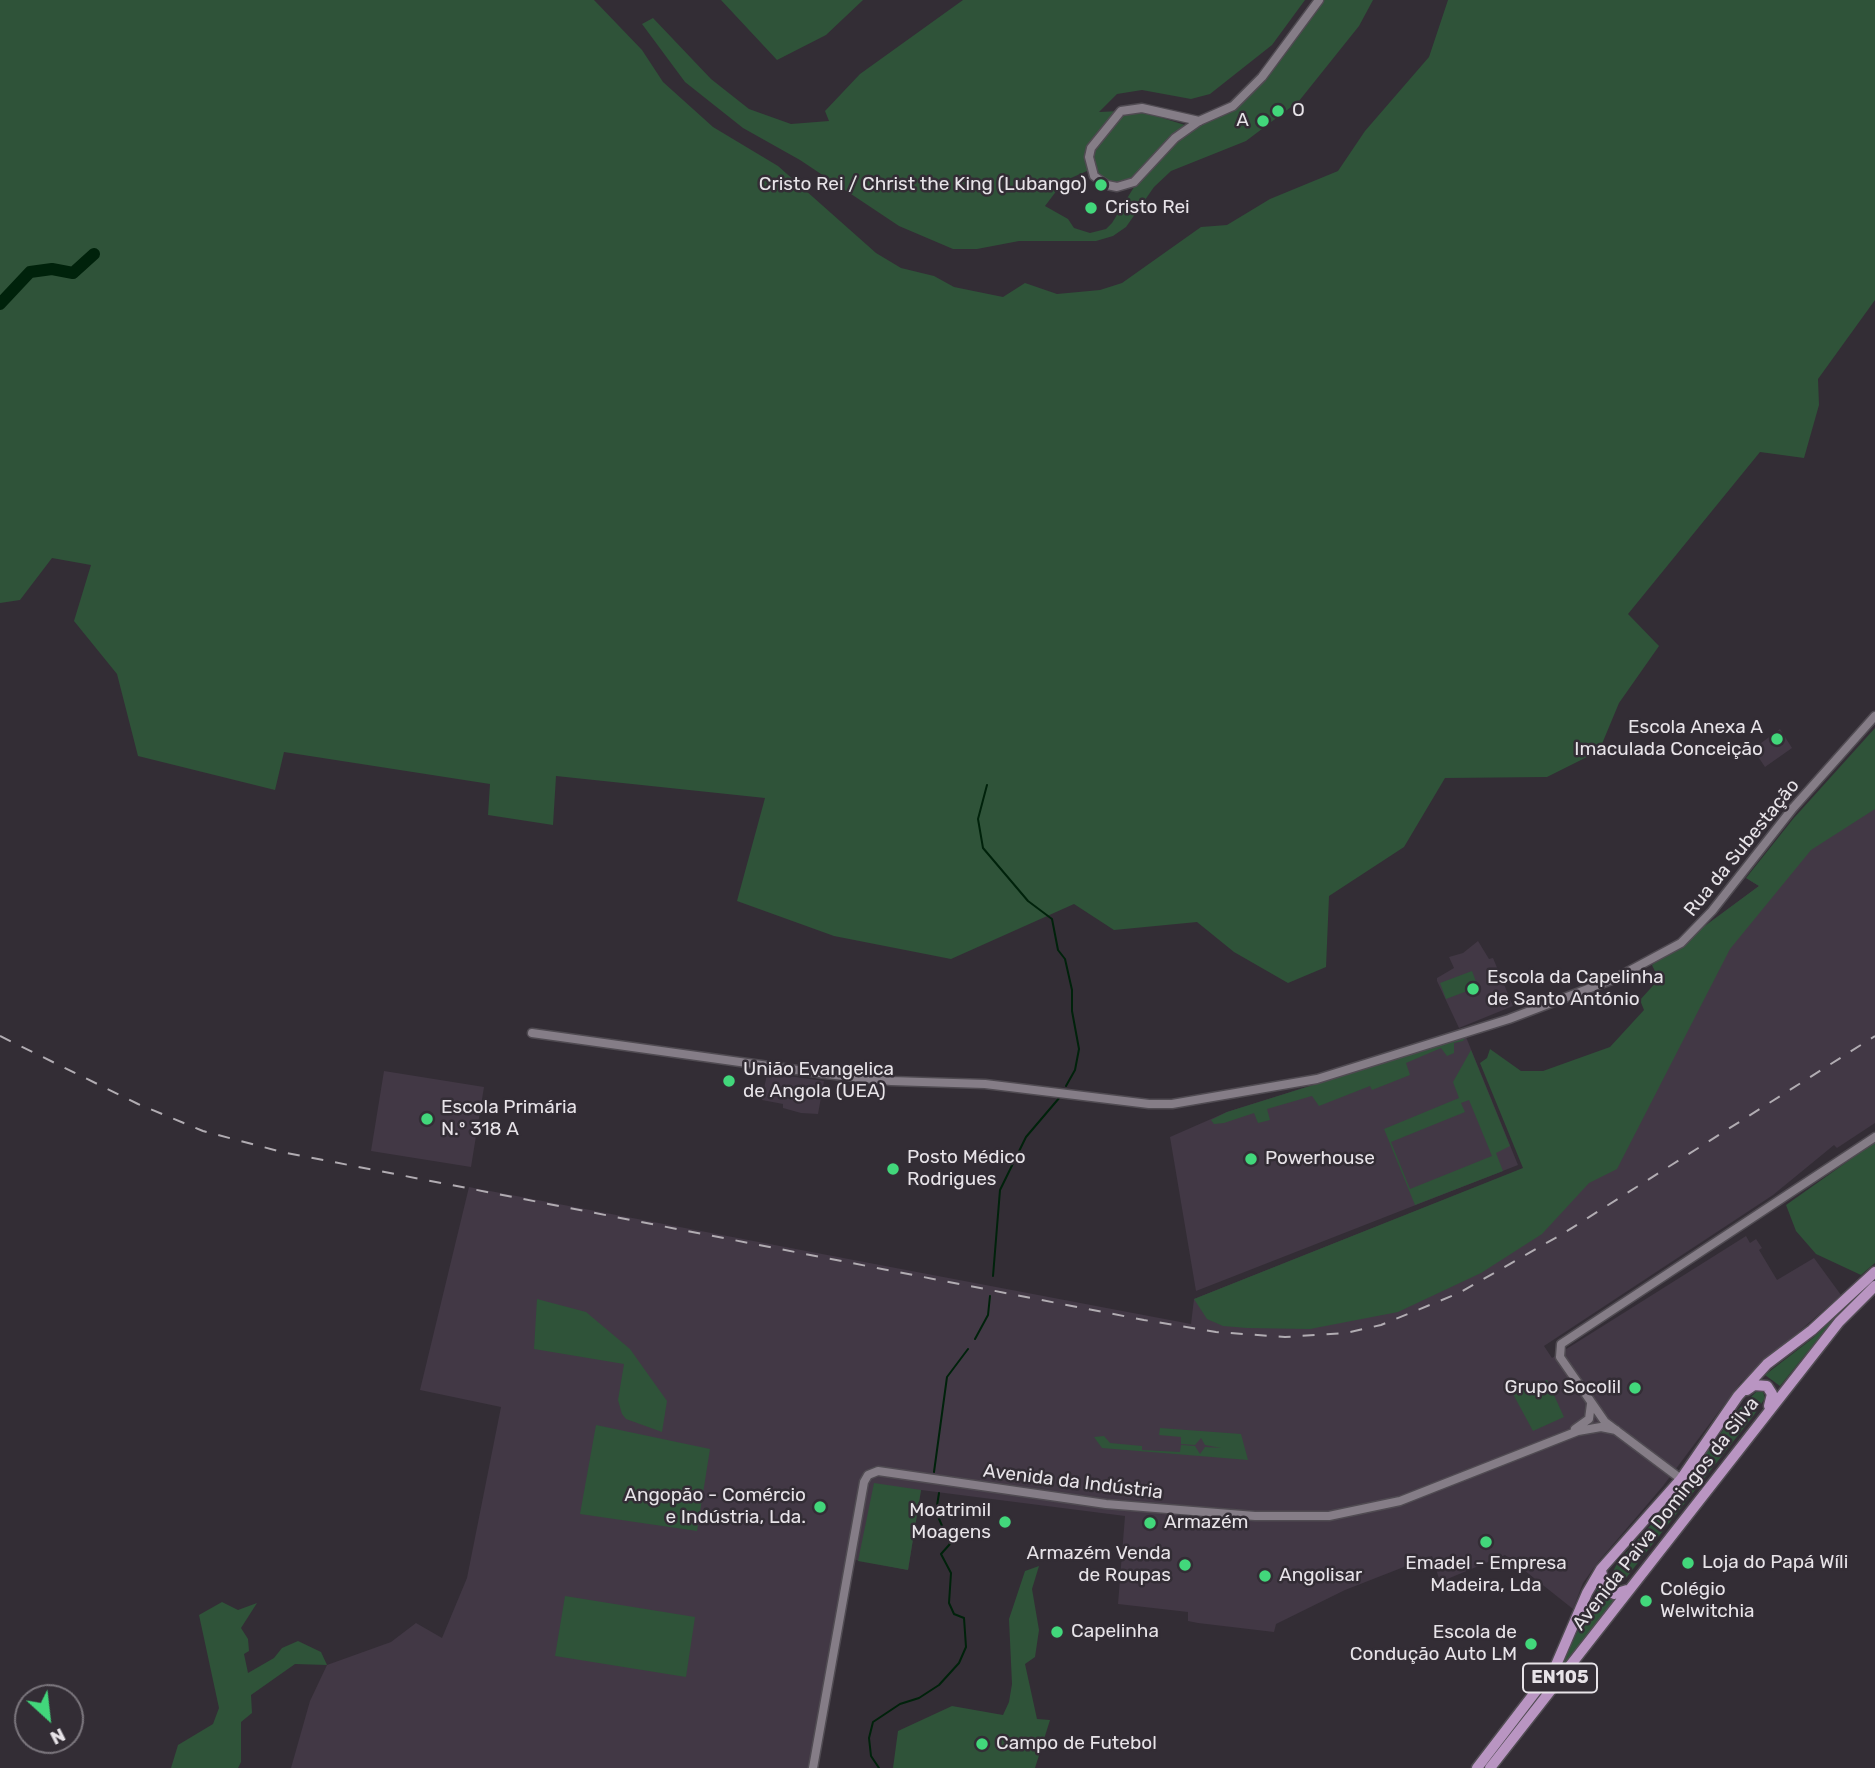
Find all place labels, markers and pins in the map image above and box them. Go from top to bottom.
place label: O [1292,100,1305,122]
marker: O [1270,103,1286,119]
place label: A [1236,110,1249,132]
marker: A [1255,113,1271,129]
place label: Cristo Rei / Christ the King (Lubango) [759,174,1087,196]
marker: Cristo Rei / Christ the King (Lubango) [1093,177,1109,193]
place label: Cristo Rei [1105,197,1190,219]
marker: Cristo Rei [1083,200,1099,216]
place label: Escola Anexa A Imaculada Conceição [1574,717,1763,761]
marker: Escola Anexa A Imaculada Conceição [1769,731,1785,747]
place label: Escola da Capelinha de Santo António [1487,967,1664,1011]
marker: Escola da Capelinha de Santo António [1465,981,1481,997]
place label: União Evangelica de Angola (UEA) [743,1059,894,1103]
marker: União Evangelica de Angola (UEA) [721,1073,737,1089]
place label: Escola Primária N.º 318 A [441,1097,577,1141]
marker: Escola Primária N.º 318 A [419,1111,435,1127]
place label: Posto Médico Rodrigues [907,1147,1026,1191]
place label: Powerhouse [1265,1148,1375,1170]
marker: Powerhouse [1243,1151,1259,1167]
marker: Posto Médico Rodrigues [885,1161,901,1177]
place label: Grupo Socolil [1505,1377,1621,1399]
marker: Grupo Socolil [1627,1380,1643,1396]
place label: Angopão - Comércio e Indústria, Lda. [624,1485,806,1529]
marker: Angopão - Comércio e Indústria, Lda. [812,1499,828,1515]
place label: Moatrimil Moagens [909,1500,991,1544]
place label: Armazém [1164,1512,1248,1534]
marker: Moatrimil Moagens [997,1514,1013,1530]
marker: Armazém [1142,1515,1158,1531]
marker: Emadel - Empresa Madeira, Lda [1478,1534,1494,1550]
place label: Armazém Venda de Roupas [1027,1543,1171,1587]
place label: Loja do Papá Wíli [1702,1552,1848,1574]
place label: Emadel - Empresa Madeira, Lda [1405,1553,1567,1597]
marker: Loja do Papá Wíli [1680,1555,1696,1571]
marker: Armazém Venda de Roupas [1177,1557,1193,1573]
place label: Angolisar [1279,1565,1362,1587]
marker: Angolisar [1257,1568,1273,1584]
place label: Colégio Welwitchia [1660,1579,1754,1623]
marker: Colégio Welwitchia [1638,1593,1654,1609]
place label: Capelinha [1071,1621,1159,1643]
place label: Escola de Condução Auto LM [1350,1622,1517,1666]
marker: Capelinha [1049,1624,1065,1640]
marker: Escola de Condução Auto LM [1523,1636,1539,1652]
place label: Campo de Futebol [996,1733,1157,1755]
marker: Campo de Futebol [974,1736,990,1752]

